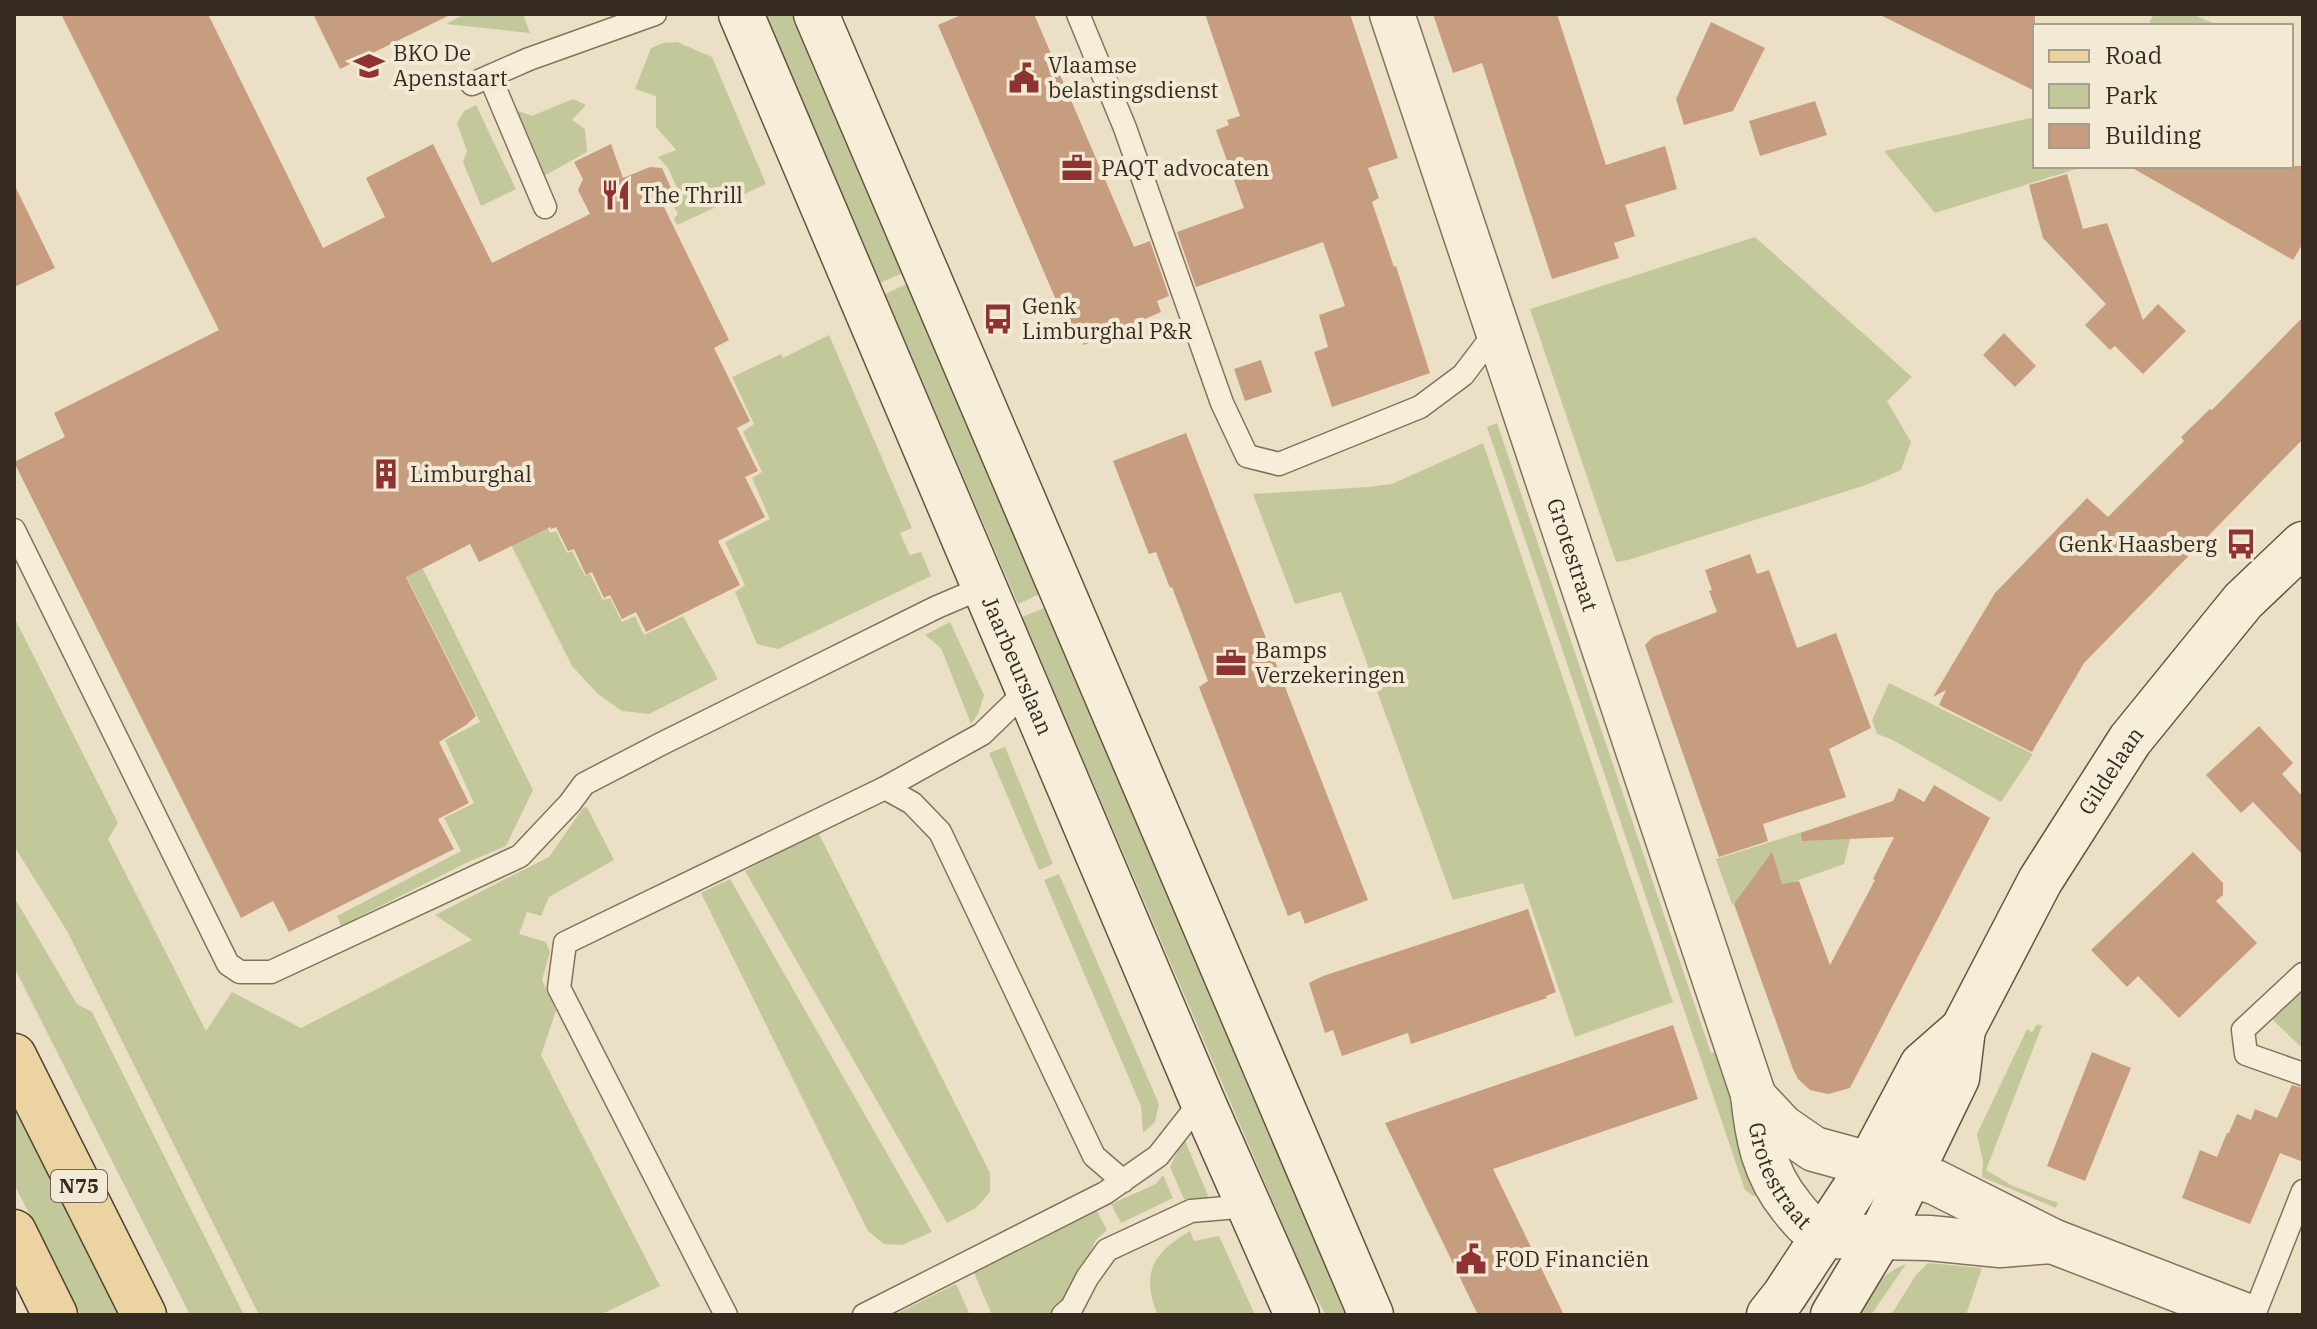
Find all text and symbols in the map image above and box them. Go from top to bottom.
legend [2033,24,2293,168]
place label: BKO De Apenstaart [393,38,508,92]
text: Road [2105,39,2162,71]
school or university icon: BKO De Apenstaart [352,49,386,83]
place label: Vlaamse belastingsdienst [1048,50,1219,104]
public building icon: Vlaamse belastingsdienst [1007,61,1041,95]
text: Park [2105,79,2157,111]
text: Building [2105,119,2201,151]
office icon: PAQT advocaten [1060,151,1094,185]
place label: PAQT advocaten [1101,153,1270,182]
restaurant icon: The Thrill [599,178,633,212]
place label: The Thrill [640,180,743,209]
place label: Genk Limburghal P&R [1022,291,1193,345]
bus stop icon: Genk Limburghal P&R [981,302,1015,336]
building icon: Limburghal [369,457,403,491]
place label: Limburghal [410,459,532,488]
street label: Grotestraat [1541,494,1606,615]
bus stop icon: Genk Haasberg [2224,527,2258,561]
place label: Genk Haasberg [2058,529,2217,558]
street label: Jaarbeurslaan [976,592,1060,739]
place label: Bamps Verzekeringen [1255,635,1405,689]
office icon: Bamps Verzekeringen [1214,646,1248,680]
street label: Gildelaan [2071,720,2149,820]
street label: Grotestraat [1743,1120,1819,1235]
road number: N75 [51,1170,107,1202]
public building icon: FOD Financiën [1454,1242,1488,1276]
place label: FOD Financiën [1495,1244,1649,1273]

